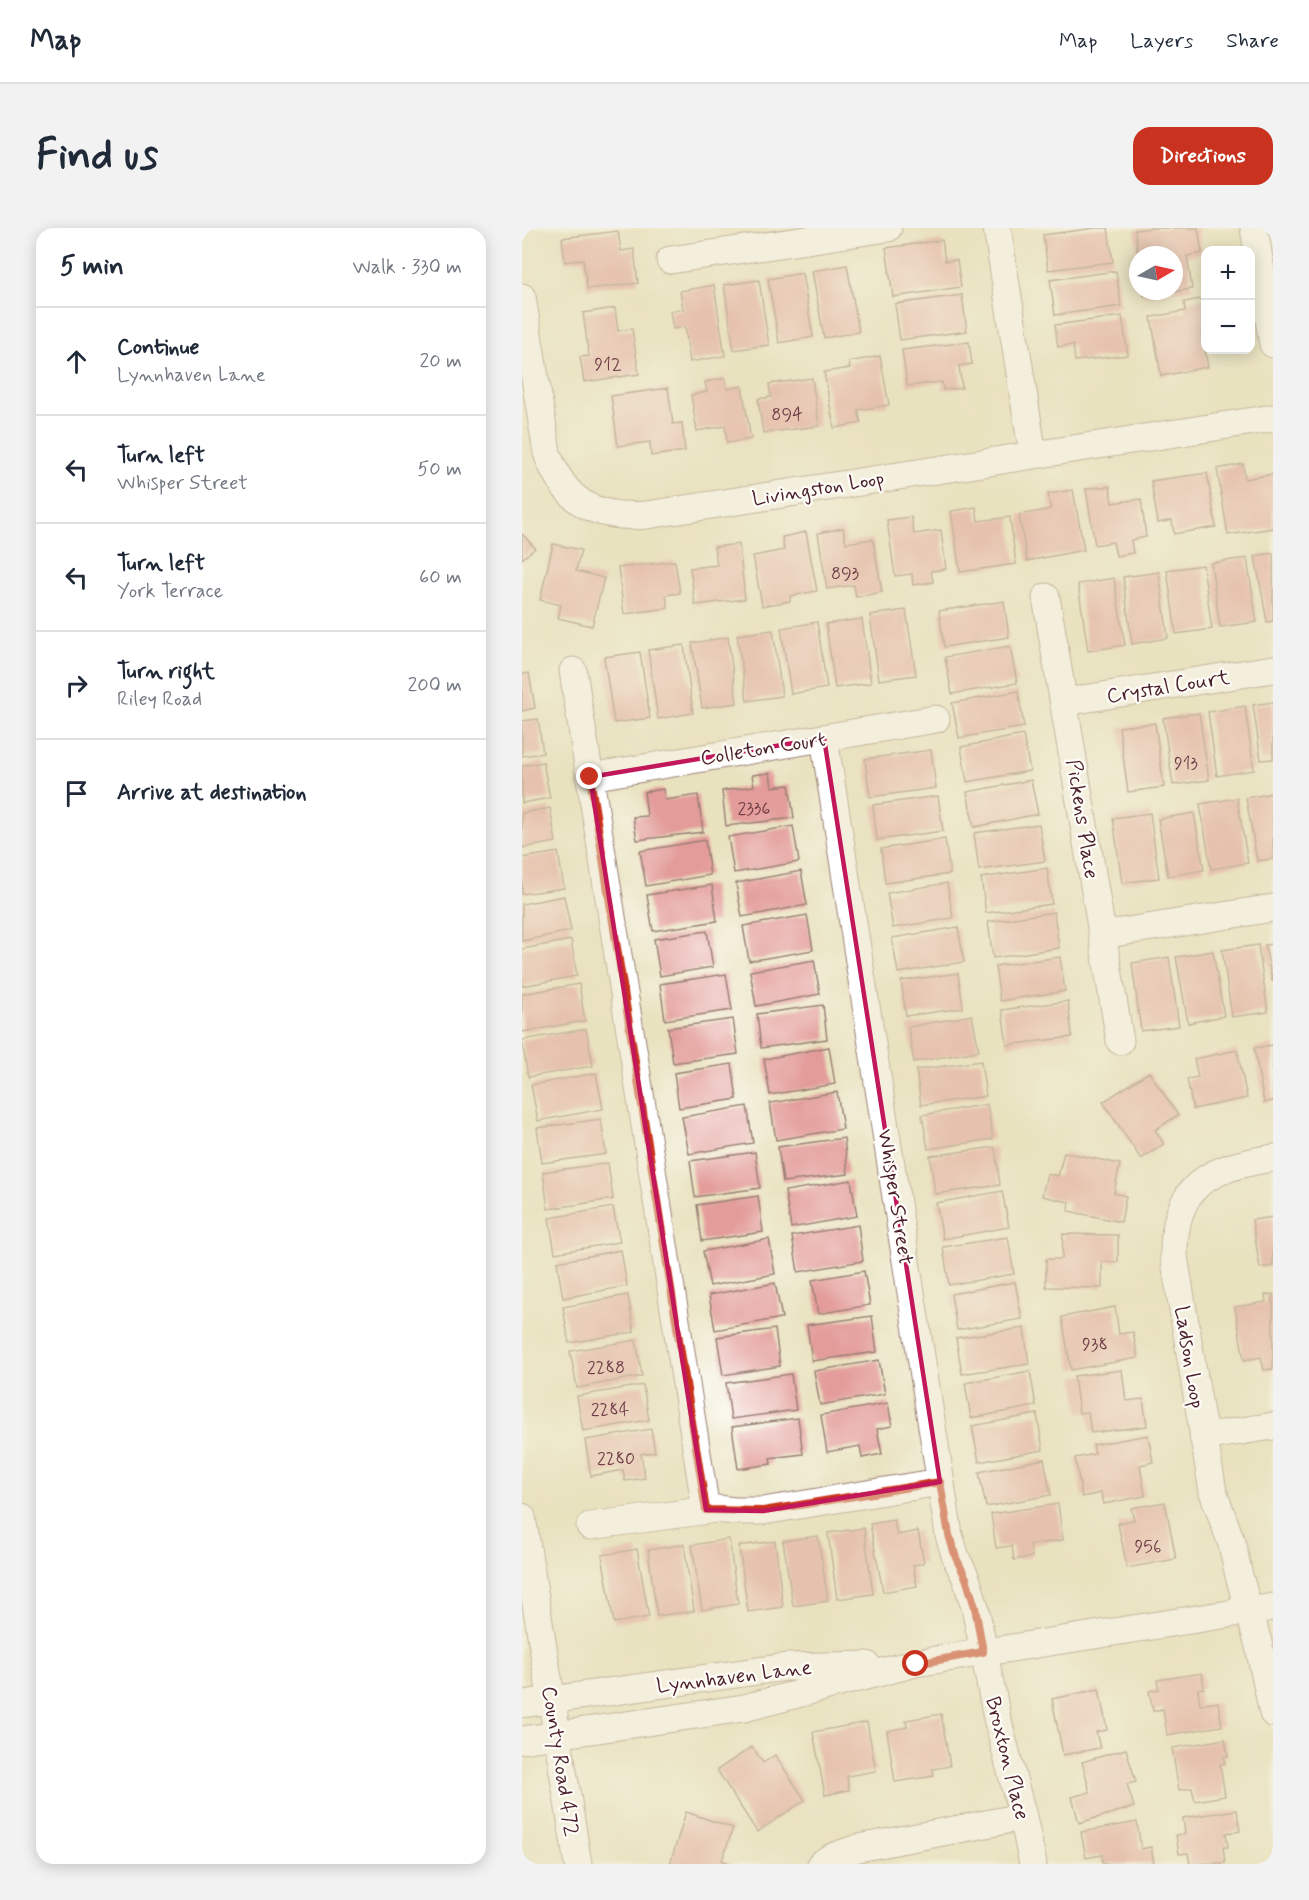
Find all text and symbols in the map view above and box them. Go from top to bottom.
text: Map [30,23,81,60]
text: Map [1059,27,1097,55]
text: Layers [1130,27,1193,55]
text: Share [1226,27,1279,55]
button: Directions [1133,127,1273,185]
text: Find us [36,129,158,184]
north arrow [1129,246,1183,300]
map controls [1201,246,1255,354]
button: + [1201,246,1255,300]
text: 5 min [60,250,124,284]
text: Walk · 330 m [353,254,462,281]
button: − [1201,300,1255,354]
text: Continue [117,334,199,362]
icon: ahead [60,345,93,378]
text: 20 m [419,348,462,375]
house number: 912 [594,353,622,377]
text: Lynnhaven Lane [117,362,266,389]
house number: 894 [771,403,803,427]
text: Turn left [117,442,205,470]
icon: left [60,453,93,486]
text: 50 m [417,456,462,483]
street label: Livingston Loop [750,465,886,513]
text: Whisper Street [117,470,248,497]
text: Turn left [117,550,205,578]
icon: left [60,561,93,594]
house number: 893 [831,562,859,586]
text: 60 m [419,564,462,591]
text: York Terrace [117,578,223,605]
text: Turn right [117,658,215,686]
street label: Crystal Court [1105,663,1232,711]
icon: right [60,669,93,702]
text: 200 m [407,672,462,699]
text: Riley Road [117,686,202,713]
street label: Colleton Court [698,725,828,773]
house number: 913 [1174,752,1198,776]
street label: Pickens Place [1059,757,1105,881]
route end [576,763,602,789]
icon: arrive [60,777,93,810]
text: Arrive at destination [117,779,307,807]
house number: 2336 [738,797,771,821]
street label: Whisper Street [870,1127,920,1267]
street label: Ladson Loop [1167,1304,1211,1410]
house number: 938 [1082,1333,1108,1357]
house number: 2288 [587,1356,625,1380]
house number: 2284 [591,1398,629,1422]
house number: 2280 [597,1447,635,1471]
house number: 956 [1135,1535,1161,1559]
route start [902,1650,928,1676]
street label: Lynnhaven Lane [655,1654,813,1700]
street label: County Road 472 [534,1684,586,1838]
street label: Broxton Place [978,1694,1036,1823]

